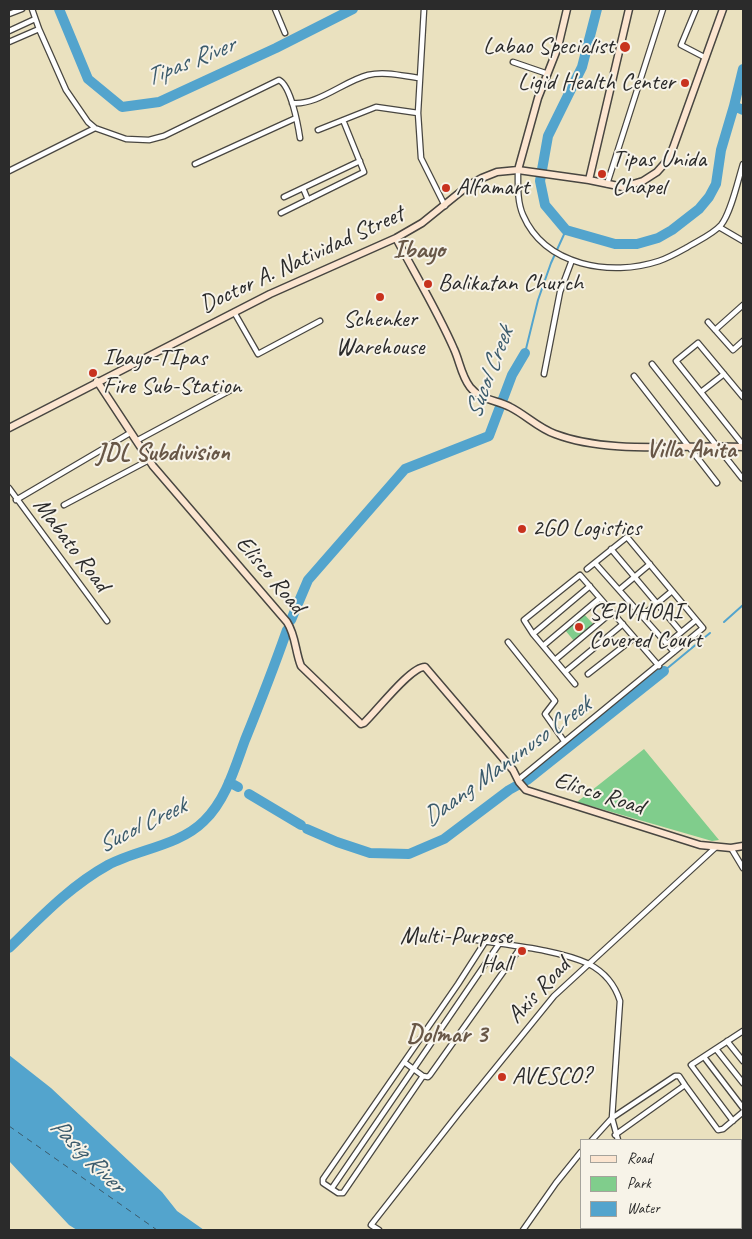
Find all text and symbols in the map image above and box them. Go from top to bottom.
water label: Tipas River [141,30,239,94]
place label: Labao Specialist [483,33,614,61]
marker: Labao Specialist [618,40,632,54]
place label: Ligid Health Center [518,69,675,97]
marker: Ligid Health Center [679,77,691,89]
place label: Tipas Unida Chapel [612,146,706,202]
marker: Tipas Unida Chapel [596,168,608,180]
place label: Alfamart [456,174,529,202]
marker: Alfamart [440,182,452,194]
street label: Doctor A. Natividad Street [195,200,409,320]
district label: Ibayo [393,234,445,266]
place label: Balikatan Church [438,270,583,298]
marker: Balikatan Church [422,278,434,290]
marker: Schenker Warehouse [374,291,386,303]
place label: Schenker Warehouse [336,306,424,362]
water label: Sucol Creek [459,323,521,423]
place label: Ibayo-TIpas Fire Sub-Station [103,345,241,401]
marker: Ibayo-TIpas Fire Sub-Station [87,367,99,379]
district label: Villa Anita [646,435,736,465]
district label: JDL Subdivision [96,438,230,468]
street label: Mabato Road [26,492,116,598]
place label: 2GO Logistics [532,515,641,543]
marker: 2GO Logistics [516,523,528,535]
street label: Elisco Road [229,530,311,620]
place label: SEPVHOAI Covered Court [589,599,702,655]
marker: SEPVHOAI Covered Court [573,621,585,633]
water label: Daang Manunuso Creek [417,691,597,833]
street label: Elisco Road [550,766,648,822]
water label: Sucol Creek [93,792,191,860]
place label: Multi-Purpose Hall [400,923,512,979]
marker: Multi-Purpose Hall [516,945,528,957]
street label: Axis Road [501,952,577,1030]
district label: Dolmar 3 [407,1020,487,1050]
place label: AVESCO? [512,1063,590,1091]
marker: AVESCO? [496,1071,508,1083]
water label: Pasig River [43,1112,131,1200]
legend [580,1139,742,1229]
text: Road [627,1149,652,1168]
text: Park [627,1174,651,1193]
text: Water [627,1199,660,1218]

